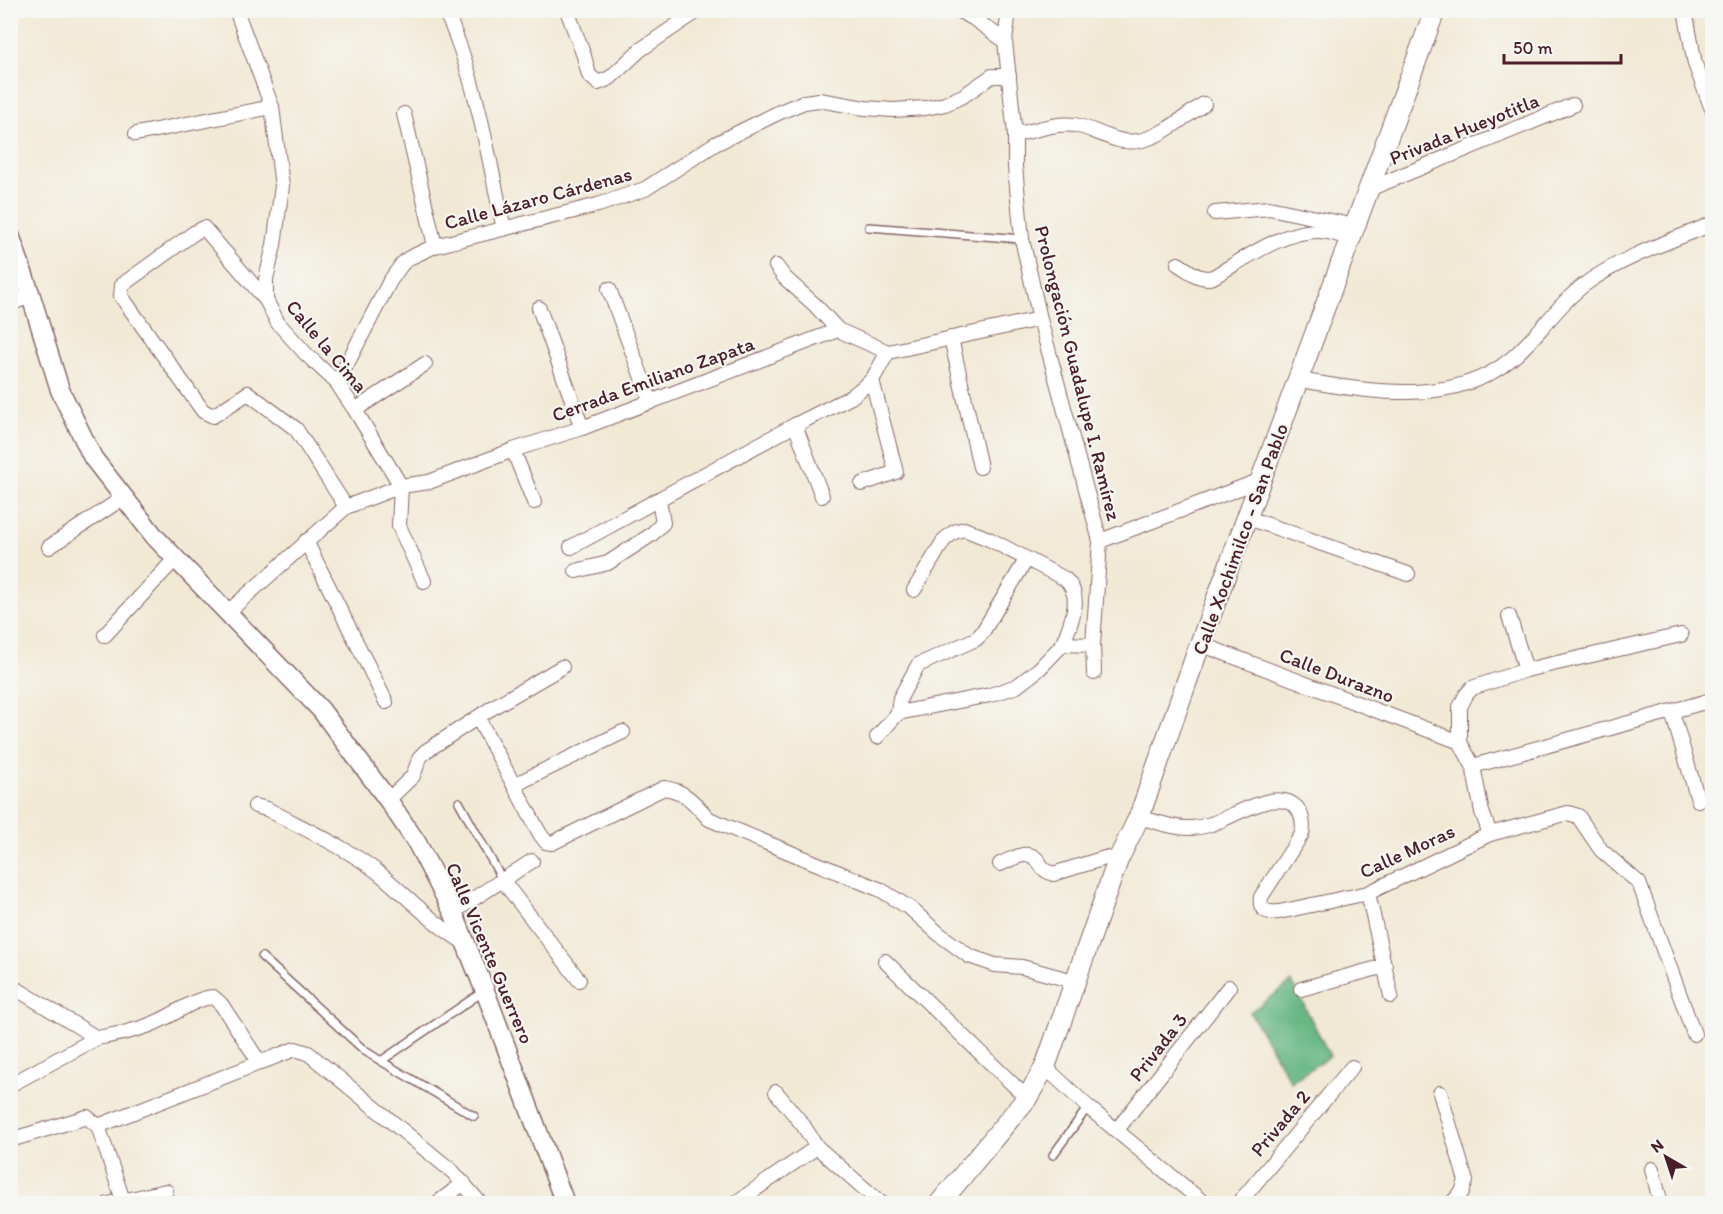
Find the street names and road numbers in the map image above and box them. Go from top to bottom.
street label: Privada Hueyotitla [1386,88,1542,170]
street label: Calle Lázaro Cárdenas [442,161,635,235]
street label: Prolongación Guadalupe I. Ramírez [1030,223,1126,524]
street label: Calle la Cima [281,295,373,397]
street label: Cerrada Emiliano Zapata [548,331,758,427]
street label: Calle Xochimilco - San Pablo [1187,420,1293,658]
street label: Calle Durazno [1276,642,1398,708]
street label: Calle Moras [1356,818,1458,883]
street label: Calle Vicente Guerrero [441,859,539,1047]
street label: Privada 3 [1124,1008,1192,1086]
street label: Privada 2 [1245,1084,1315,1161]

